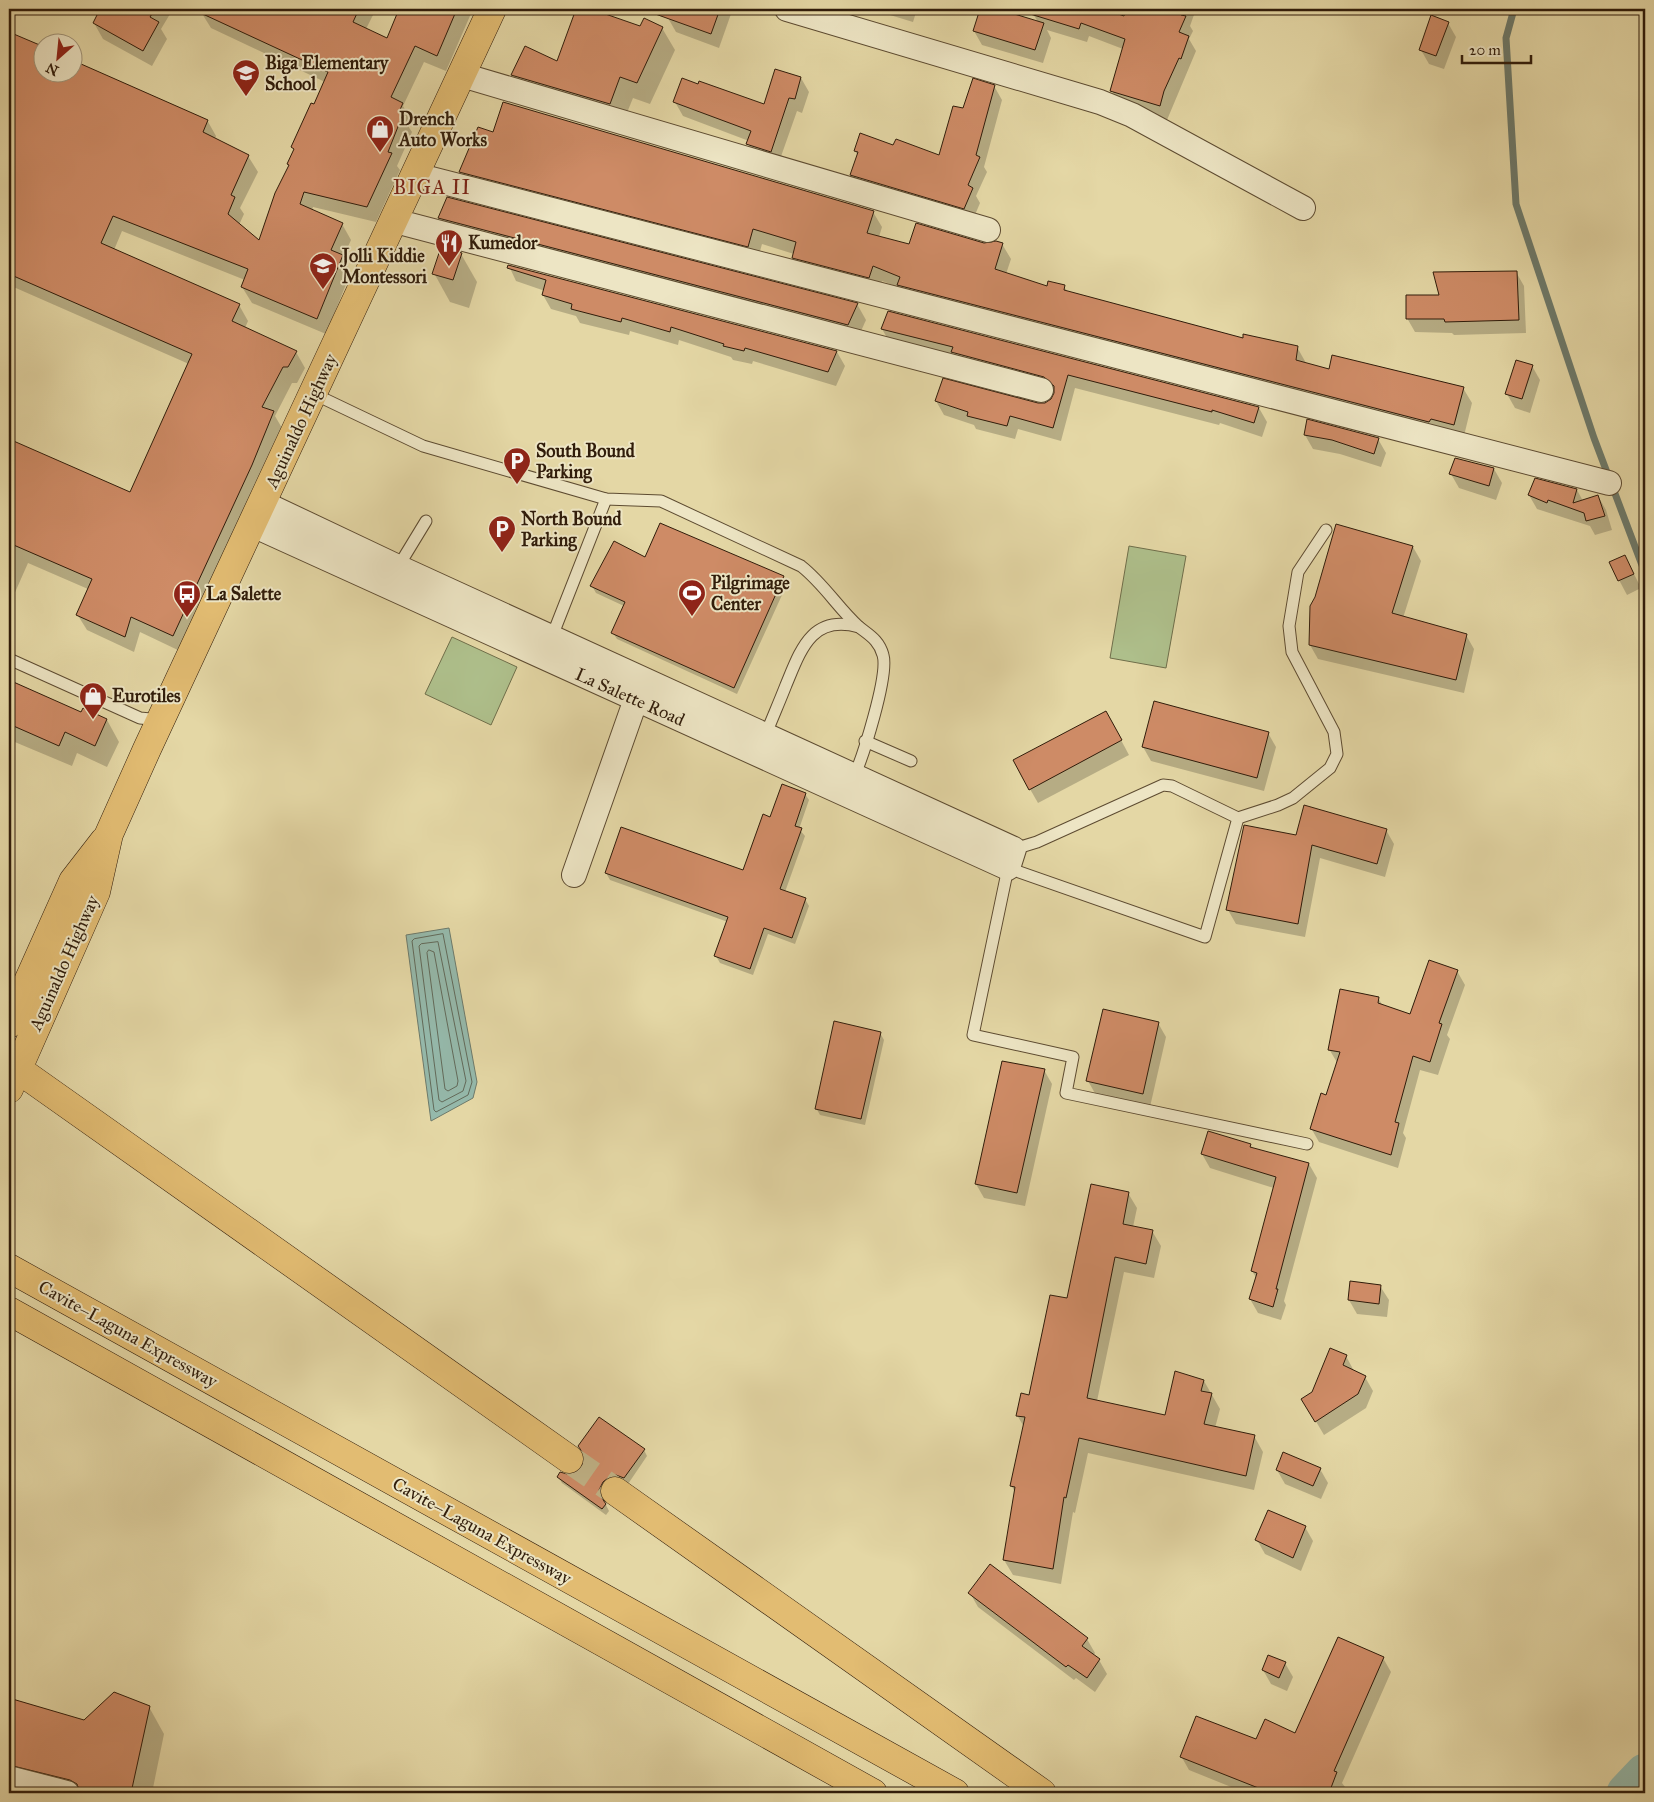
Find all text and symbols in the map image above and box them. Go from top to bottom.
north arrow [32,32,82,82]
scale bar [1462,32,1530,64]
text: 20 m [1469,41,1501,59]
place label: Biga Elementary School [265,52,390,95]
school or university icon: Biga Elementary School [231,58,261,97]
text: N [43,59,61,79]
place label: Drench Auto Works [398,108,487,151]
shop icon: Drench Auto Works [365,114,395,153]
district label: BIGA II [393,175,471,199]
restaurant icon: Kumedor [434,228,464,267]
place label: Kumedor [468,232,539,254]
place label: Jolli Kiddie Montessori [340,245,428,288]
school or university icon: Jolli Kiddie Montessori [308,251,338,290]
street label: Aguinaldo Highway [260,350,343,493]
place label: South Bound Parking [536,440,636,484]
parking icon: South Bound Parking [502,446,532,485]
place label: North Bound Parking [521,508,623,552]
parking icon: North Bound Parking [487,514,517,553]
place label: Pilgrimage Center [711,572,790,615]
sports icon: Pilgrimage Center [677,578,707,617]
bus stop icon: La Salette [172,579,202,618]
place label: La Salette [206,583,282,605]
street label: La Salette Road [572,663,688,731]
shop icon: Eurotiles [78,681,108,720]
place label: Eurotiles [112,685,181,707]
street label: Aguinaldo Highway [24,891,105,1035]
street label: Cavite–Laguna Expressway [34,1276,222,1394]
street label: Cavite–Laguna Expressway [388,1473,576,1591]

